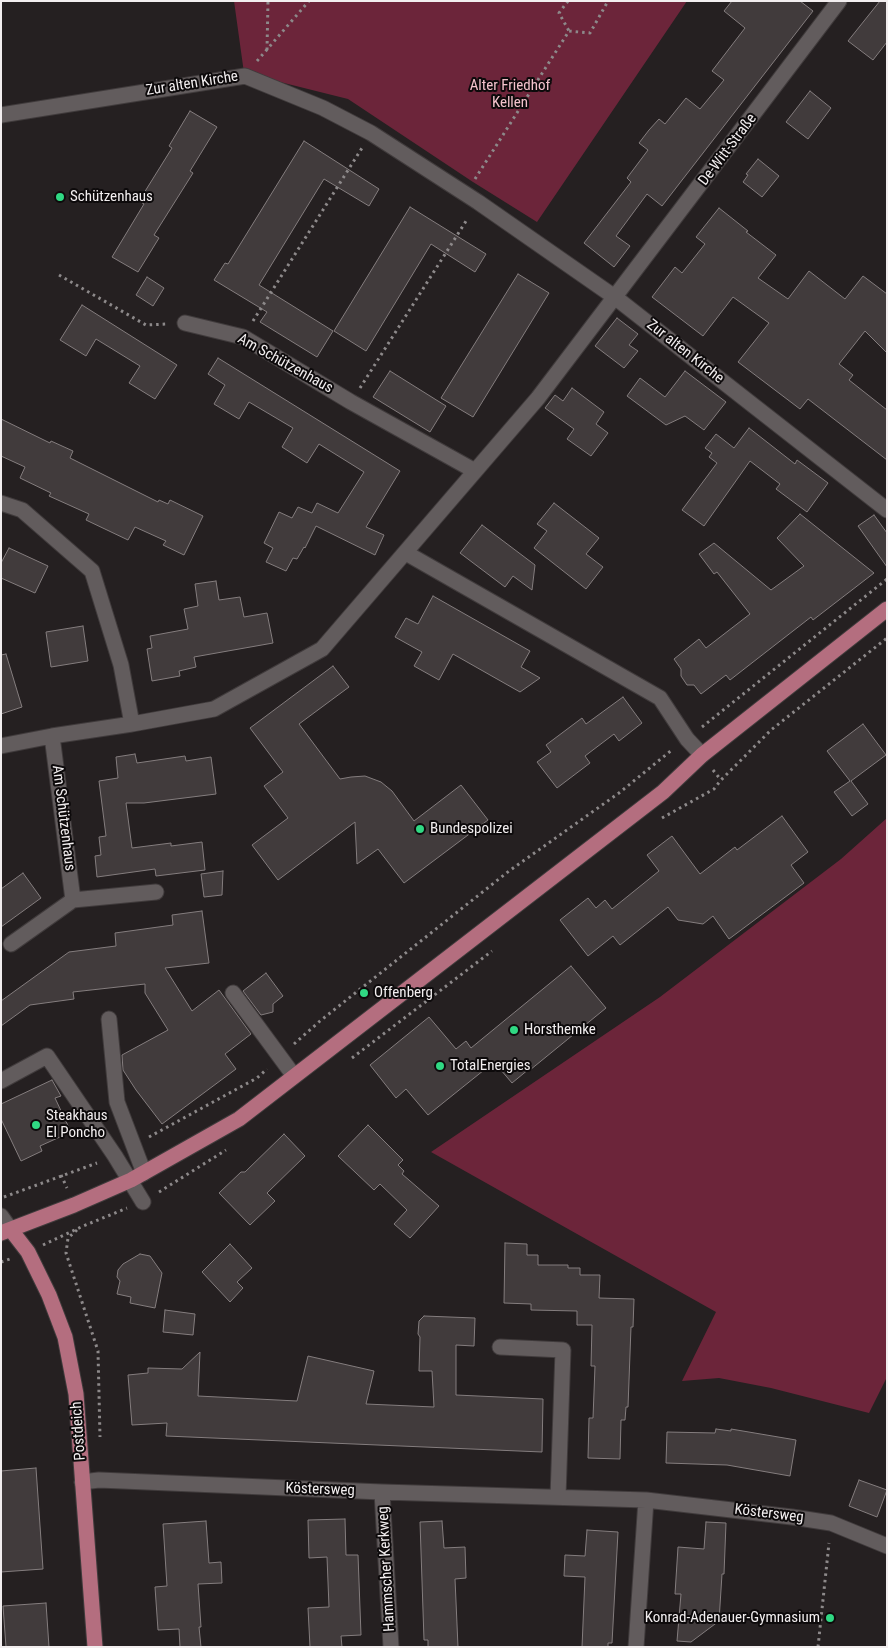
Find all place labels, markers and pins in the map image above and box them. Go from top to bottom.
place label: Schützenhaus [70,188,153,206]
marker: Schützenhaus [54,191,66,203]
place label: Bundespolizei [430,820,513,838]
marker: Bundespolizei [414,823,426,835]
place label: Offenberg [374,984,433,1002]
marker: Offenberg [358,987,370,999]
place label: Horsthemke [524,1021,596,1039]
marker: Horsthemke [508,1024,520,1036]
place label: TotalEnergies [450,1057,531,1075]
marker: TotalEnergies [434,1060,446,1072]
place label: Steakhaus El Poncho [46,1107,108,1142]
marker: Steakhaus El Poncho [30,1119,42,1131]
place label: Konrad-Adenauer-Gymnasium [645,1609,820,1627]
marker: Konrad-Adenauer-Gymnasium [824,1612,836,1624]

